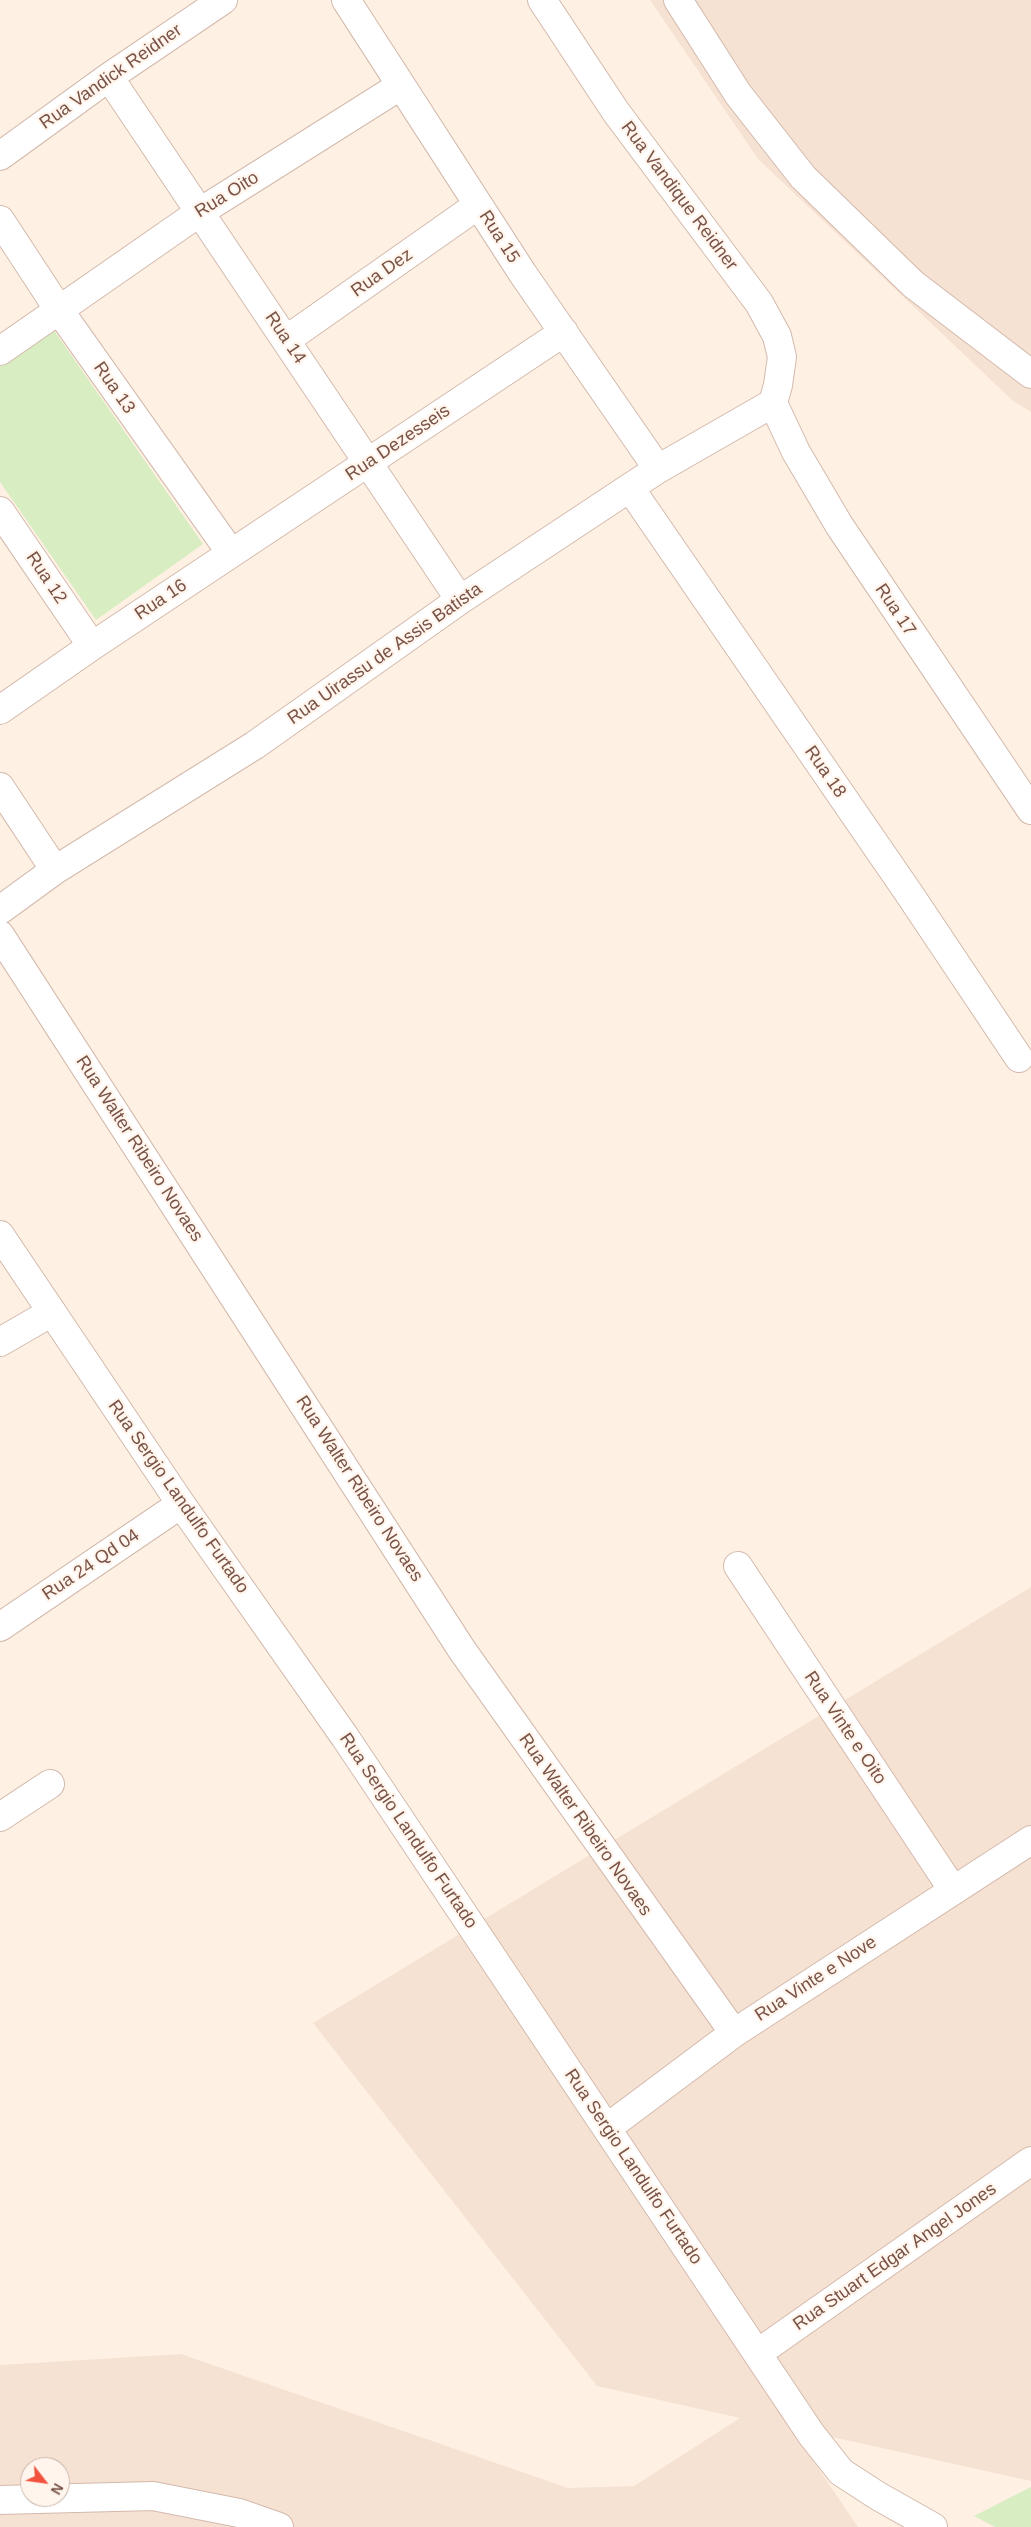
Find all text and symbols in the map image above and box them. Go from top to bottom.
street label: Rua Vandick Reidner [36,20,186,134]
street label: Rua Vandique Reidner [616,117,742,275]
street label: Rua Oito [191,167,263,223]
street label: Rua 15 [474,207,524,267]
street label: Rua Dez [347,244,417,302]
street label: Rua 14 [260,308,310,368]
street label: Rua 13 [89,358,139,418]
street label: Rua Dezesseis [342,400,454,486]
street label: Rua 12 [21,548,71,608]
street label: Rua 16 [131,575,191,625]
street label: Rua Uirassu de Assis Batista [284,579,486,729]
street label: Rua 17 [870,580,920,640]
street label: Rua 18 [800,742,850,802]
street label: Rua Walter Ribeiro Novaes [71,1052,207,1246]
street label: Rua Walter Ribeiro Novaes [291,1392,427,1586]
street label: Rua Sergio Landulfo Furtado [103,1396,253,1598]
street label: Rua 24 Qd 04 [39,1525,143,1605]
street label: Rua Vinte e Oito [799,1667,891,1789]
street label: Rua Sergio Landulfo Furtado [334,1729,482,1933]
street label: Rua Walter Ribeiro Novaes [514,1730,656,1920]
street label: Rua Vinte e Nove [751,1932,881,2026]
street label: Rua Sergio Landulfo Furtado [559,2065,707,2269]
street label: Rua Stuart Edgar Angel Jones [789,2178,1001,2336]
north arrow [20,2457,70,2507]
text: N [48,2481,67,2497]

